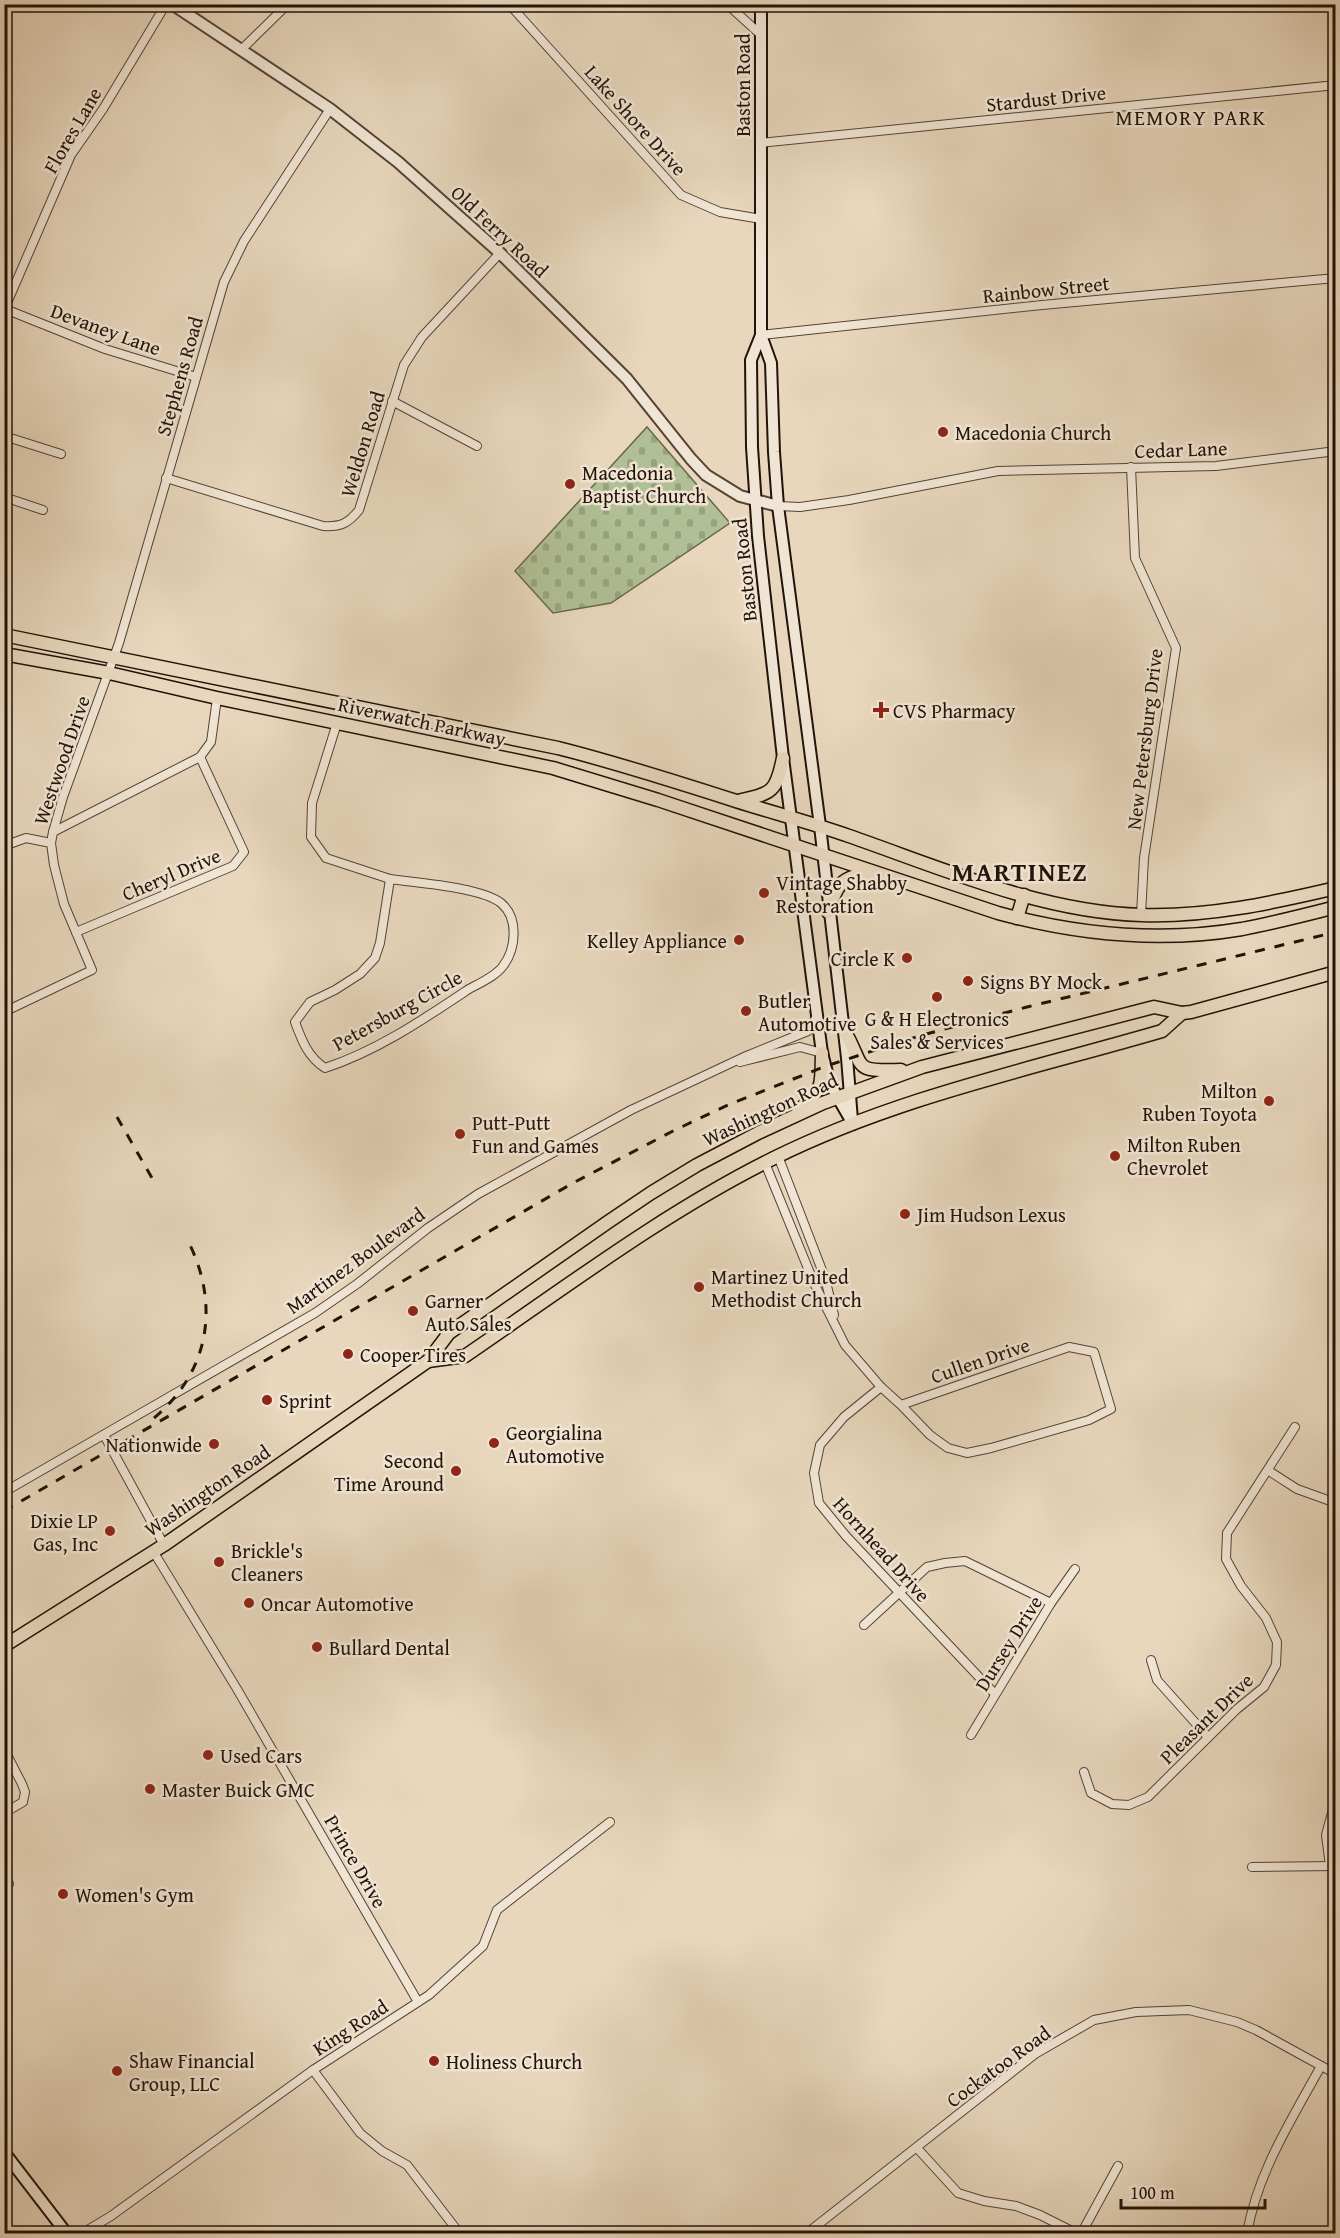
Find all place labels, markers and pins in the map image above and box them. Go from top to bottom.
place label: Macedonia Church [955,418,1111,447]
marker: Macedonia Church [936,425,950,439]
place label: Macedonia Baptist Church [582,458,706,510]
marker: Macedonia Baptist Church [563,477,577,491]
place label: CVS Pharmacy [893,696,1015,725]
marker: CVS Pharmacy [874,703,888,717]
place label: Vintage Shabby Restoration [776,868,907,920]
marker: Vintage Shabby Restoration [757,886,771,900]
place label: Kelley Appliance [587,926,727,955]
marker: Kelley Appliance [732,933,746,947]
place label: Circle K [831,944,895,973]
marker: Circle K [900,951,914,965]
place label: Signs BY Mock [980,967,1103,996]
marker: Signs BY Mock [961,974,975,988]
place label: Butler Automotive [758,986,856,1038]
marker: G & H Electronics Sales & Services [930,990,944,1004]
marker: Butler Automotive [739,1004,753,1018]
place label: G & H Electronics Sales & Services [865,1004,1009,1056]
place label: Milton Ruben Toyota [1142,1076,1258,1128]
marker: Milton Ruben Toyota [1262,1094,1276,1108]
place label: Putt-Putt Fun and Games [472,1108,599,1160]
marker: Putt-Putt Fun and Games [453,1127,467,1141]
place label: Milton Ruben Chevrolet [1127,1130,1241,1182]
marker: Milton Ruben Chevrolet [1108,1149,1122,1163]
place label: Jim Hudson Lexus [914,1200,1066,1229]
marker: Jim Hudson Lexus [898,1207,912,1221]
place label: Martinez United Methodist Church [711,1262,862,1314]
marker: Martinez United Methodist Church [692,1280,706,1294]
place label: Garner Auto Sales [425,1286,512,1338]
marker: Garner Auto Sales [406,1304,420,1318]
place label: Cooper Tires [360,1340,466,1369]
marker: Cooper Tires [341,1347,355,1361]
place label: Sprint [279,1386,332,1415]
marker: Sprint [260,1393,274,1407]
place label: Georgialina Automotive [506,1418,604,1470]
place label: Nationwide [105,1430,202,1459]
marker: Georgialina Automotive [487,1436,501,1450]
marker: Nationwide [207,1437,221,1451]
place label: Second Time Around [334,1446,444,1498]
marker: Second Time Around [449,1464,463,1478]
place label: Dixie LP Gas, Inc [30,1506,98,1558]
marker: Dixie LP Gas, Inc [103,1524,117,1538]
place label: Brickle's Cleaners [231,1536,303,1588]
marker: Brickle's Cleaners [212,1555,226,1569]
place label: Oncar Automotive [261,1589,414,1618]
marker: Oncar Automotive [242,1596,256,1610]
place label: Bullard Dental [329,1633,450,1662]
marker: Bullard Dental [310,1640,324,1654]
place label: Used Cars [220,1741,302,1770]
marker: Used Cars [201,1748,215,1762]
place label: Master Buick GMC [162,1775,315,1804]
marker: Master Buick GMC [143,1782,157,1796]
place label: Women's Gym [75,1880,195,1909]
marker: Women's Gym [56,1887,70,1901]
place label: Shaw Financial Group, LLC [129,2046,255,2098]
place label: Holiness Church [446,2047,582,2076]
marker: Holiness Church [427,2054,441,2068]
marker: Shaw Financial Group, LLC [110,2064,124,2078]

